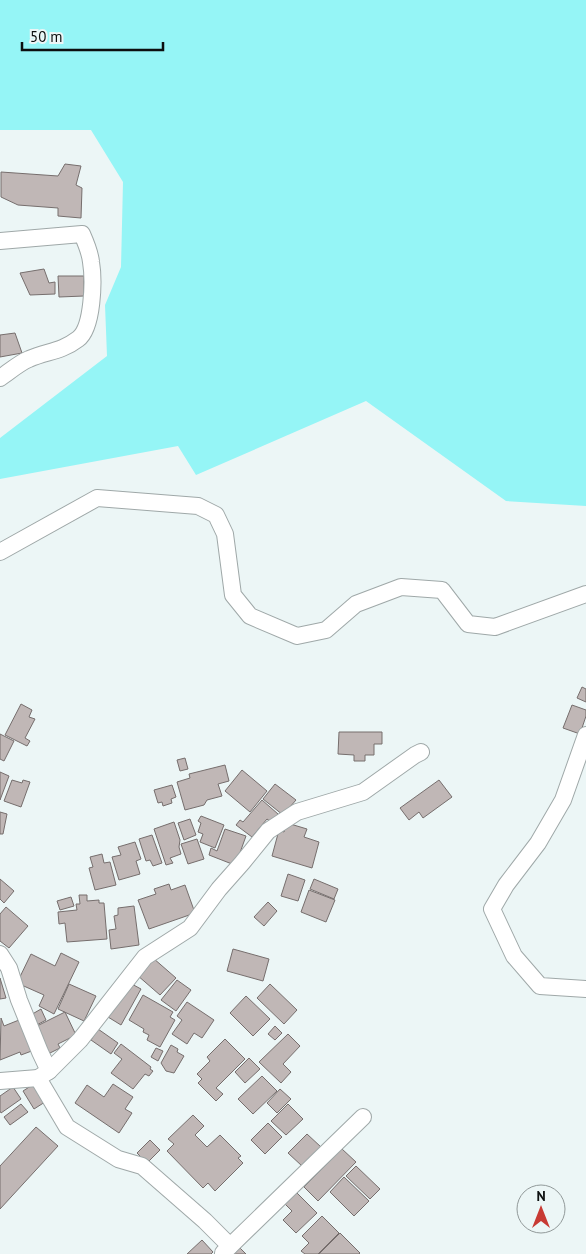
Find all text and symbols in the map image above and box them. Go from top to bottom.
scale bar [22,20,164,52]
text: 50 m [30,27,63,46]
north arrow [516,1184,566,1234]
text: N [536,1187,546,1205]

